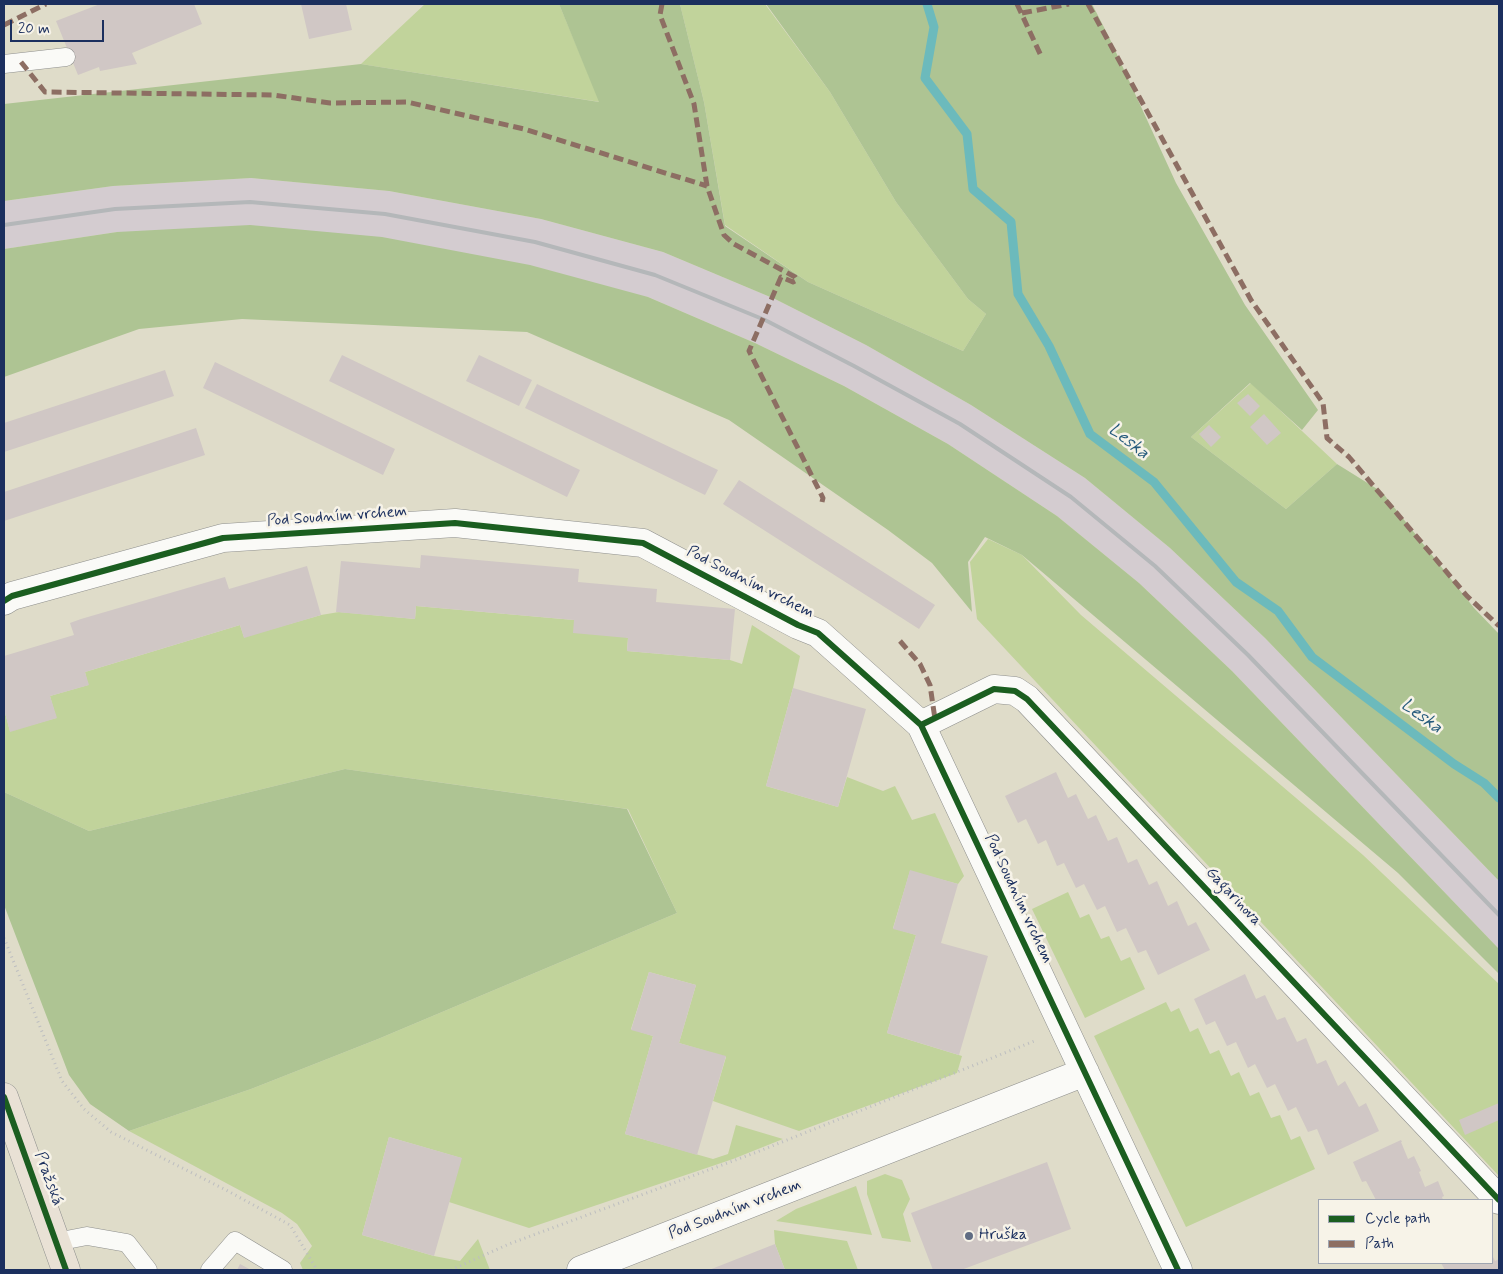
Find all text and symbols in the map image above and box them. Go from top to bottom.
scale bar [12,10,106,42]
text: 20 m [18,19,50,39]
water label: Leska [1103,419,1153,465]
street label: Pod Soudním vrchem [266,503,408,531]
street label: Pod Soudním vrchem [683,543,817,623]
water label: Leska [1396,695,1446,739]
street label: Pod Soudním vrchem [980,831,1056,967]
street label: Gagarinova [1201,864,1265,930]
street label: Pražská [29,1149,67,1209]
street label: Pod Soudním vrchem [666,1176,804,1244]
legend [1318,1199,1493,1264]
text: Cycle path [1365,1209,1430,1229]
place label: Hruška [979,1226,1027,1246]
marker: Hruška [963,1230,975,1242]
text: Path [1365,1234,1394,1254]

